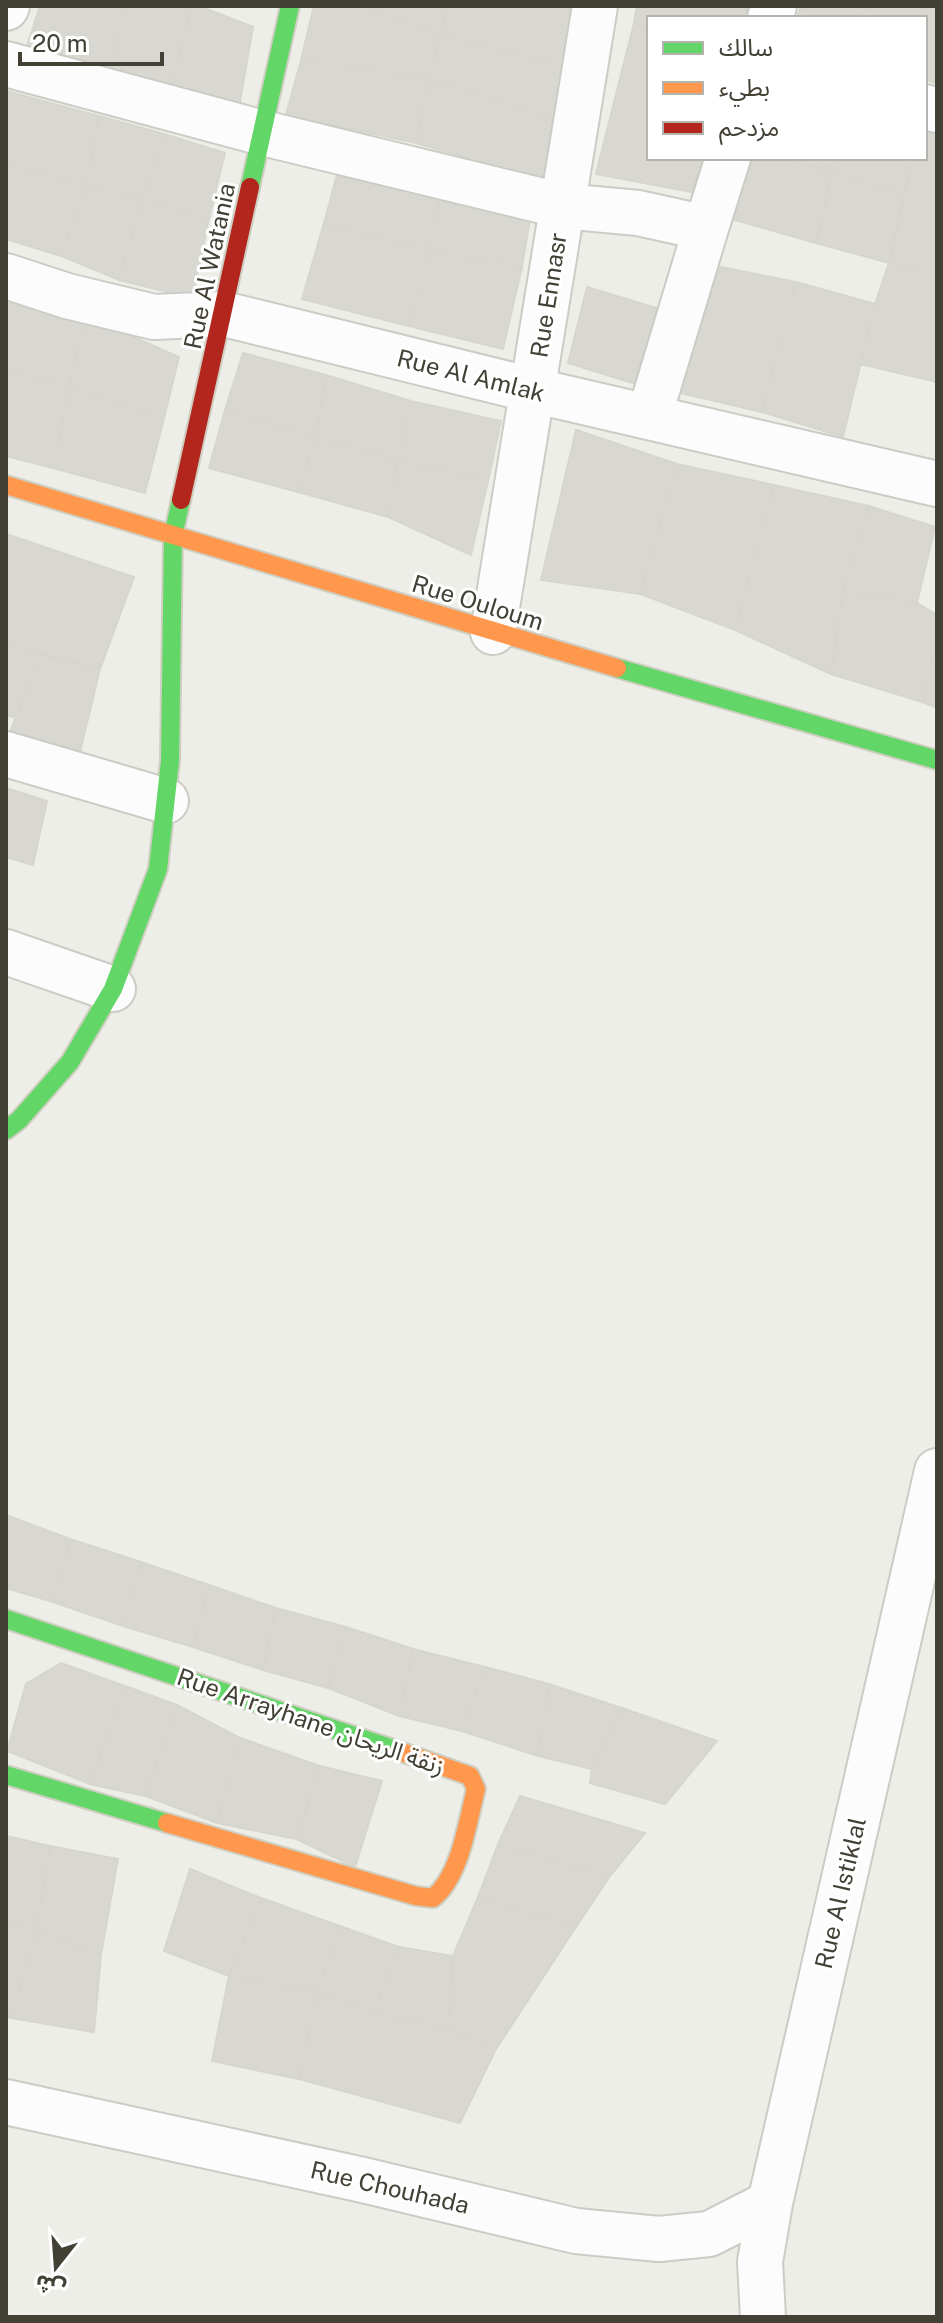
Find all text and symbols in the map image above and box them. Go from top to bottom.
scale bar [20,16,162,66]
legend [647,16,927,160]
text: 20 m [32,29,88,57]
text: سالك [719,33,773,61]
text: بطيء [719,73,770,107]
text: مزدحم [719,113,779,145]
street label: Rue Al Watania [178,180,240,352]
street label: Rue Ennasr [524,231,572,359]
street label: Rue Al Amlak [394,343,548,407]
street label: Rue Ouloum [409,569,547,635]
street label: Rue Arrayhane زنقة الريحان [173,1662,448,1781]
street label: Rue Al Istiklal [809,1815,871,1971]
street label: Rue Chouhada [308,2155,472,2219]
north arrow [16,2227,96,2307]
text: ش [32,2269,68,2303]

